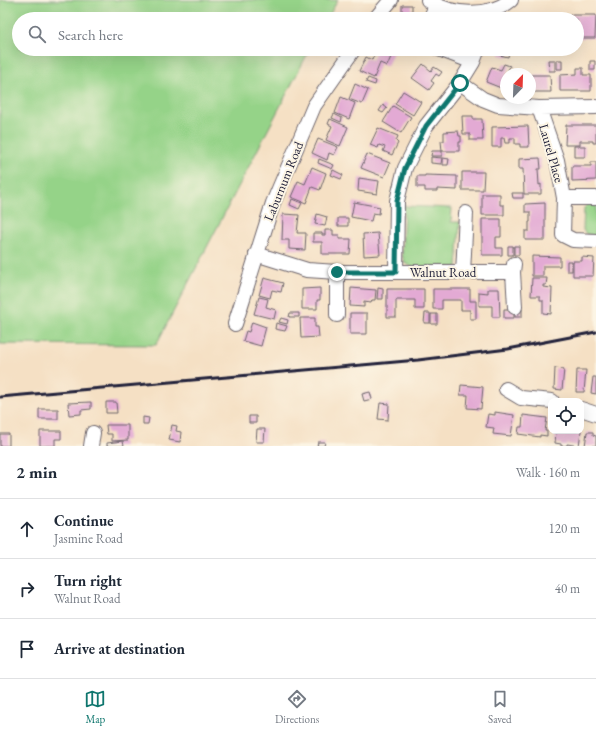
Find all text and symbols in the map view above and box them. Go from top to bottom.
search box [12,12,584,56]
icon: search [26,23,48,45]
text: Search here [58,25,123,44]
north arrow [500,68,536,104]
route start [451,74,469,92]
street label: Laurel Place [535,122,568,184]
street label: Laburnum Road [260,139,307,223]
route end [328,263,346,281]
street label: Walnut Road [410,264,477,281]
map controls [548,398,584,434]
button: locate [548,398,584,434]
text: 2 min [16,461,57,483]
text: Walk · 160 m [516,464,580,481]
text: Continue [54,511,114,530]
icon: ahead [16,518,38,540]
text: 120 m [549,520,580,537]
text: Jasmine Road [54,530,123,547]
text: Turn right [54,571,122,590]
icon: right [16,578,38,600]
text: 40 m [555,580,580,597]
text: Walnut Road [54,590,121,607]
icon: arrive [16,638,38,660]
text: Arrive at destination [54,639,185,658]
tab: Map [84,688,106,726]
tab: Directions [275,688,319,726]
tab: Saved [488,688,512,726]

